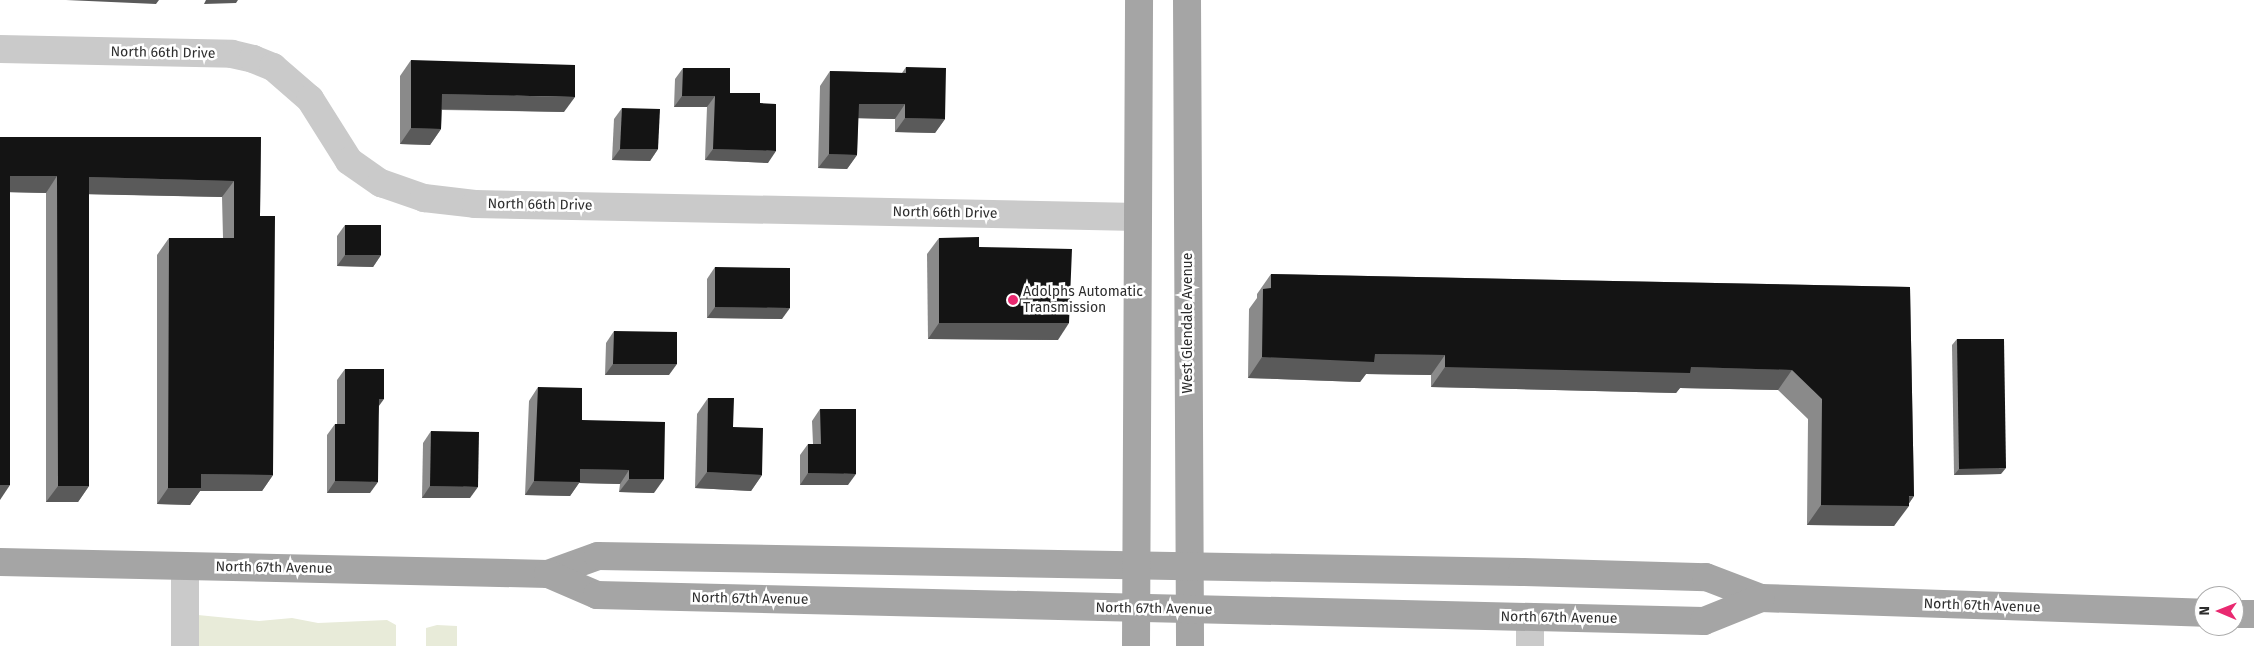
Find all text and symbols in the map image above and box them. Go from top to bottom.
street label: North 66th Drive [110,44,216,62]
street label: North 66th Drive [487,196,593,214]
street label: North 66th Drive [892,204,998,222]
street label: West Glendale Avenue [1180,253,1196,393]
place label: Adolphs Automatic Transmission [1023,284,1143,316]
marker: Adolphs Automatic Transmission [1007,294,1019,306]
street label: North 67th Avenue [215,559,333,577]
north arrow [2194,586,2244,636]
street label: North 67th Avenue [691,590,809,608]
street label: North 67th Avenue [1923,596,2041,616]
street label: North 67th Avenue [1095,600,1213,618]
text: N [2196,606,2213,616]
street label: North 67th Avenue [1500,609,1618,627]

